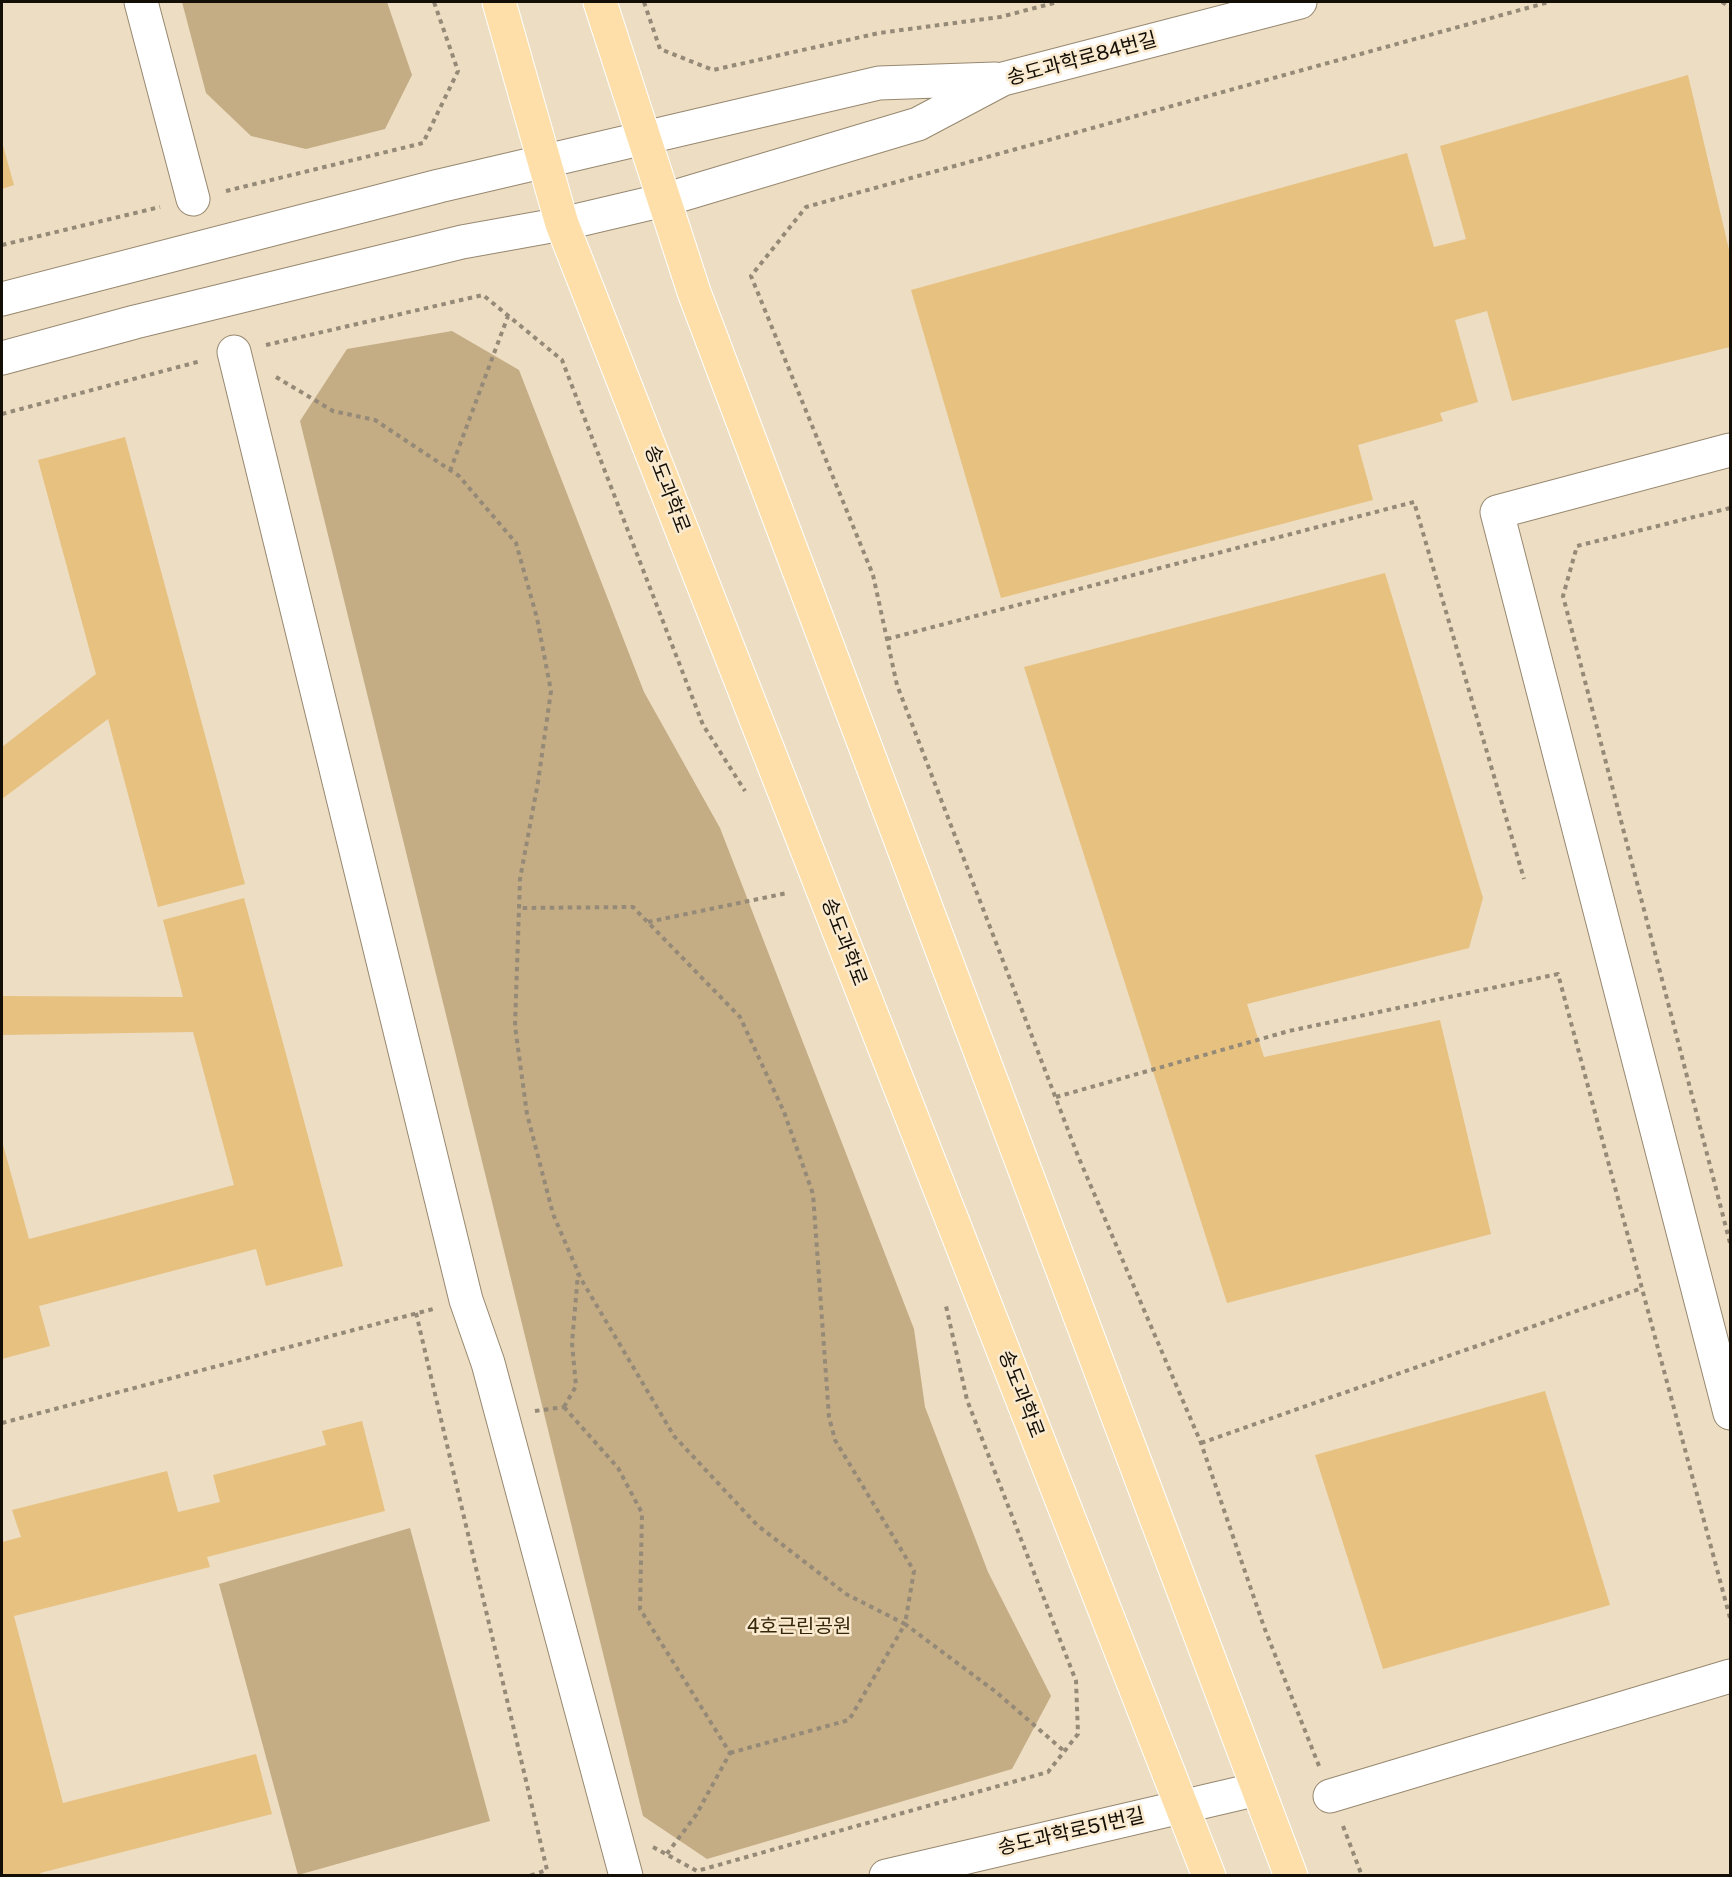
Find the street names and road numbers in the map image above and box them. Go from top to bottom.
street label: 송도과학로84번길 [1004,27,1160,91]
street label: 송도과학로 [639,442,695,536]
street label: 송도과학로 [816,895,872,989]
street label: 송도과학로 [993,1347,1049,1441]
street label: 송도과학로51번길 [995,1803,1147,1861]

